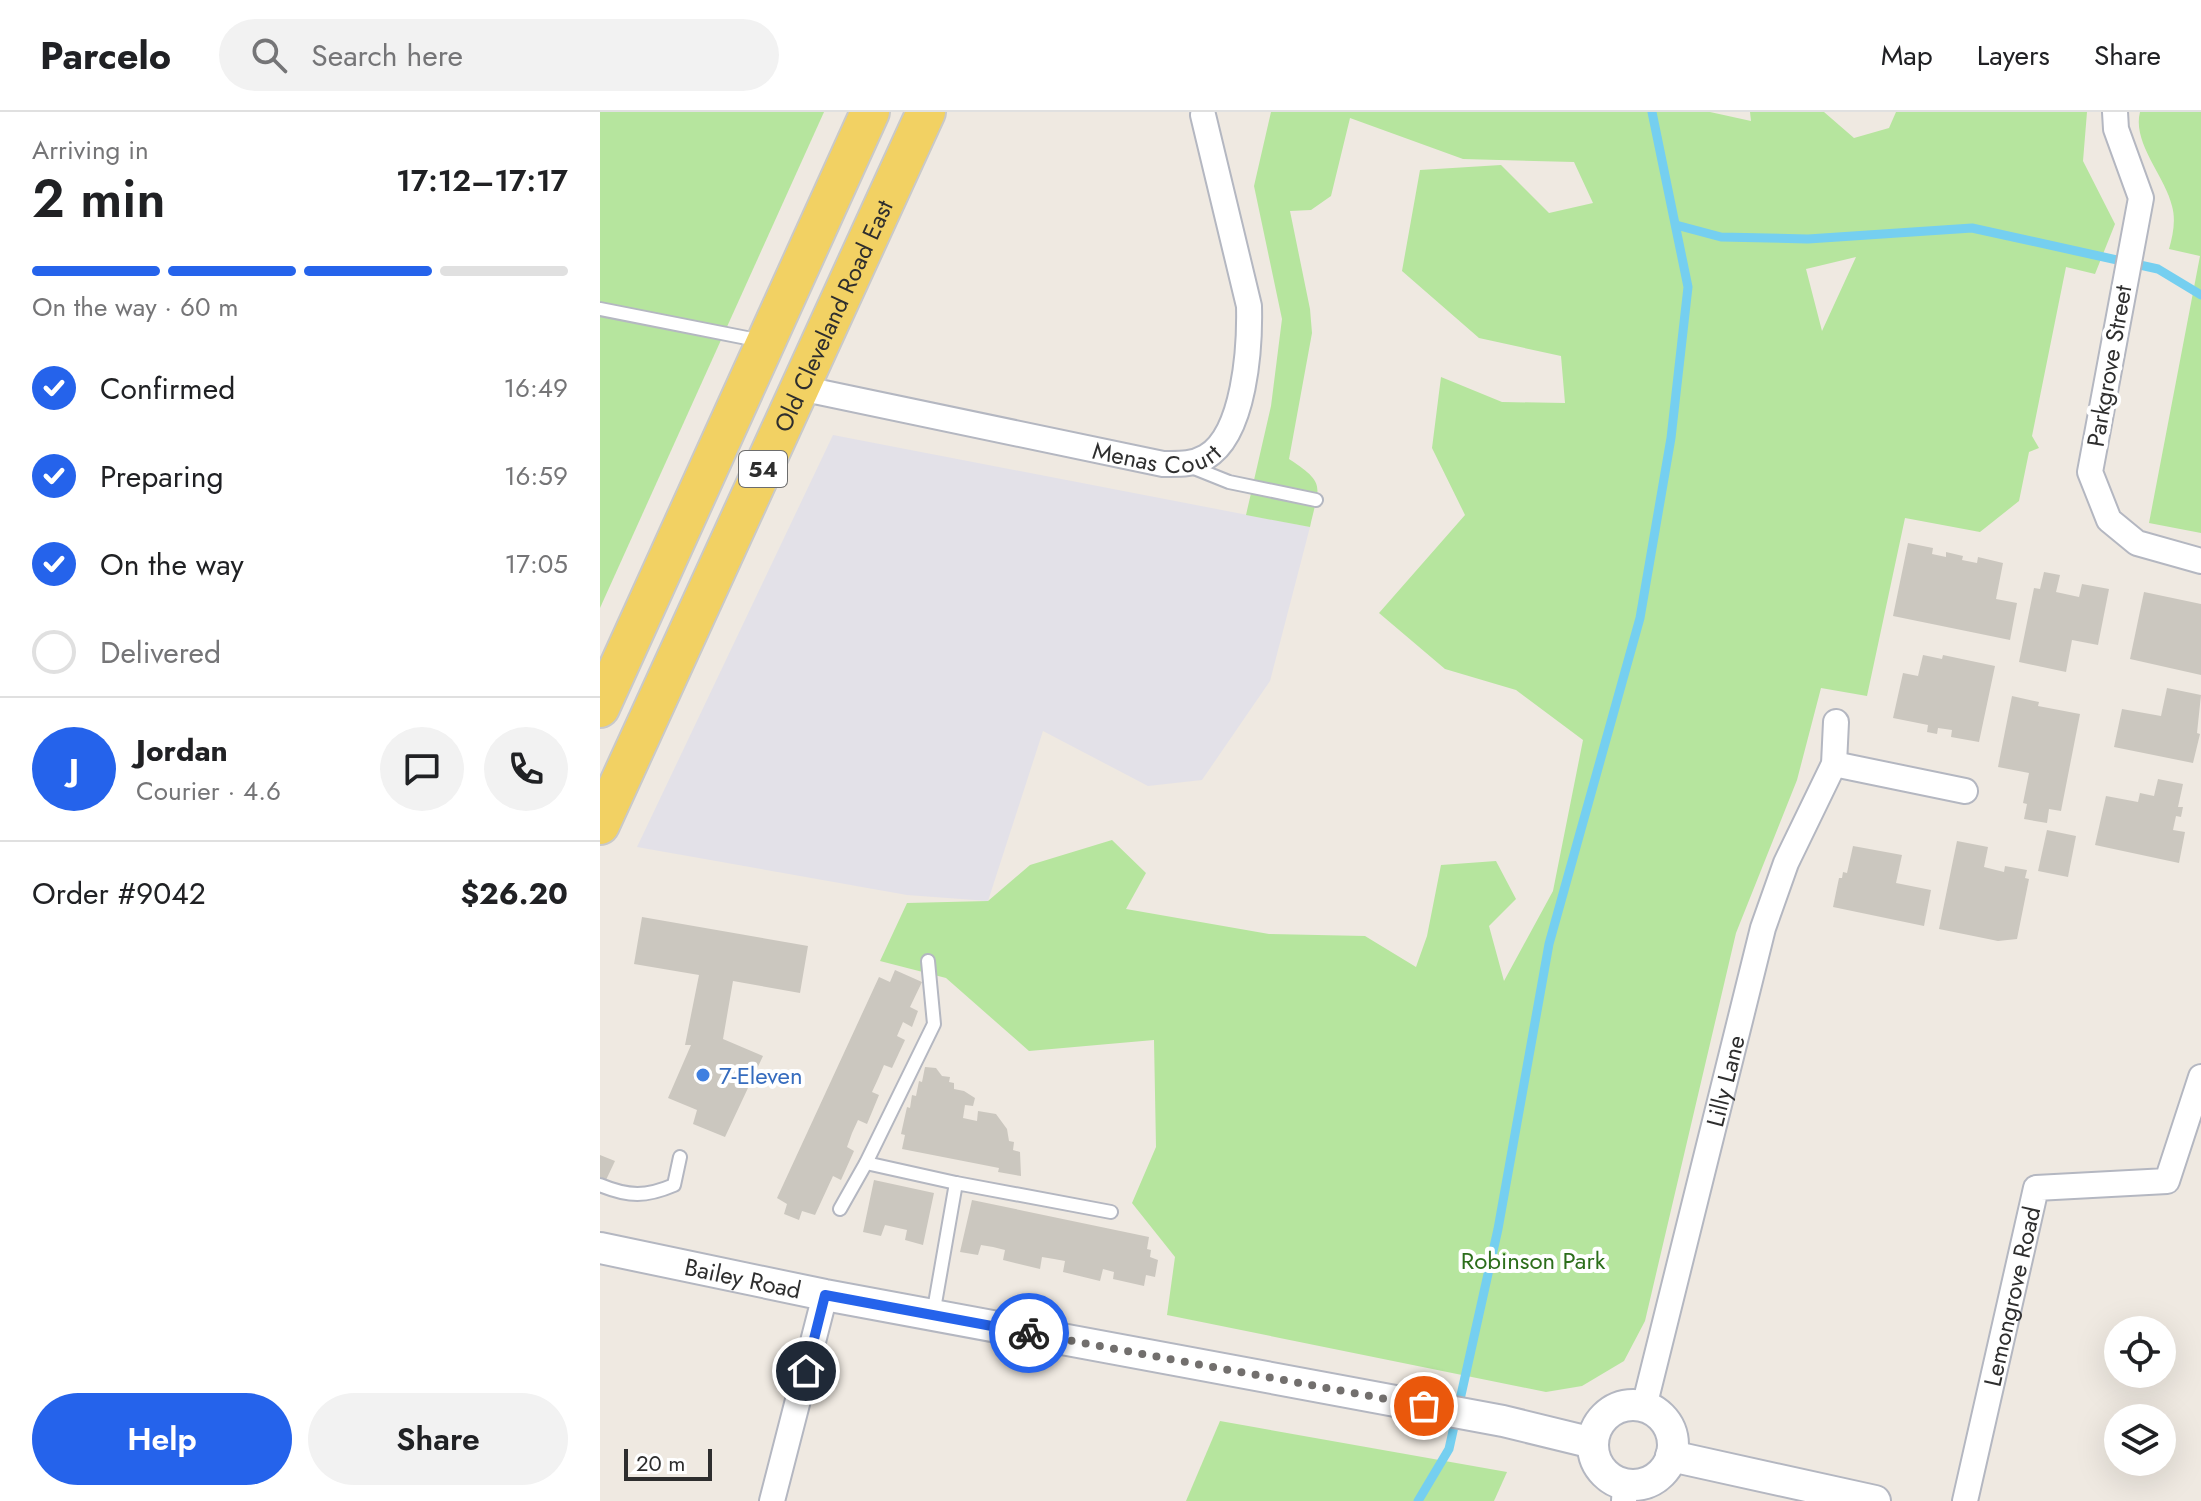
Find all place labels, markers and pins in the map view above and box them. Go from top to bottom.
place label: 7-Eleven [719,1058,803,1093]
marker: 7-Eleven [694,1066,712,1084]
pin [772,1337,840,1405]
pin [1390,1372,1458,1440]

